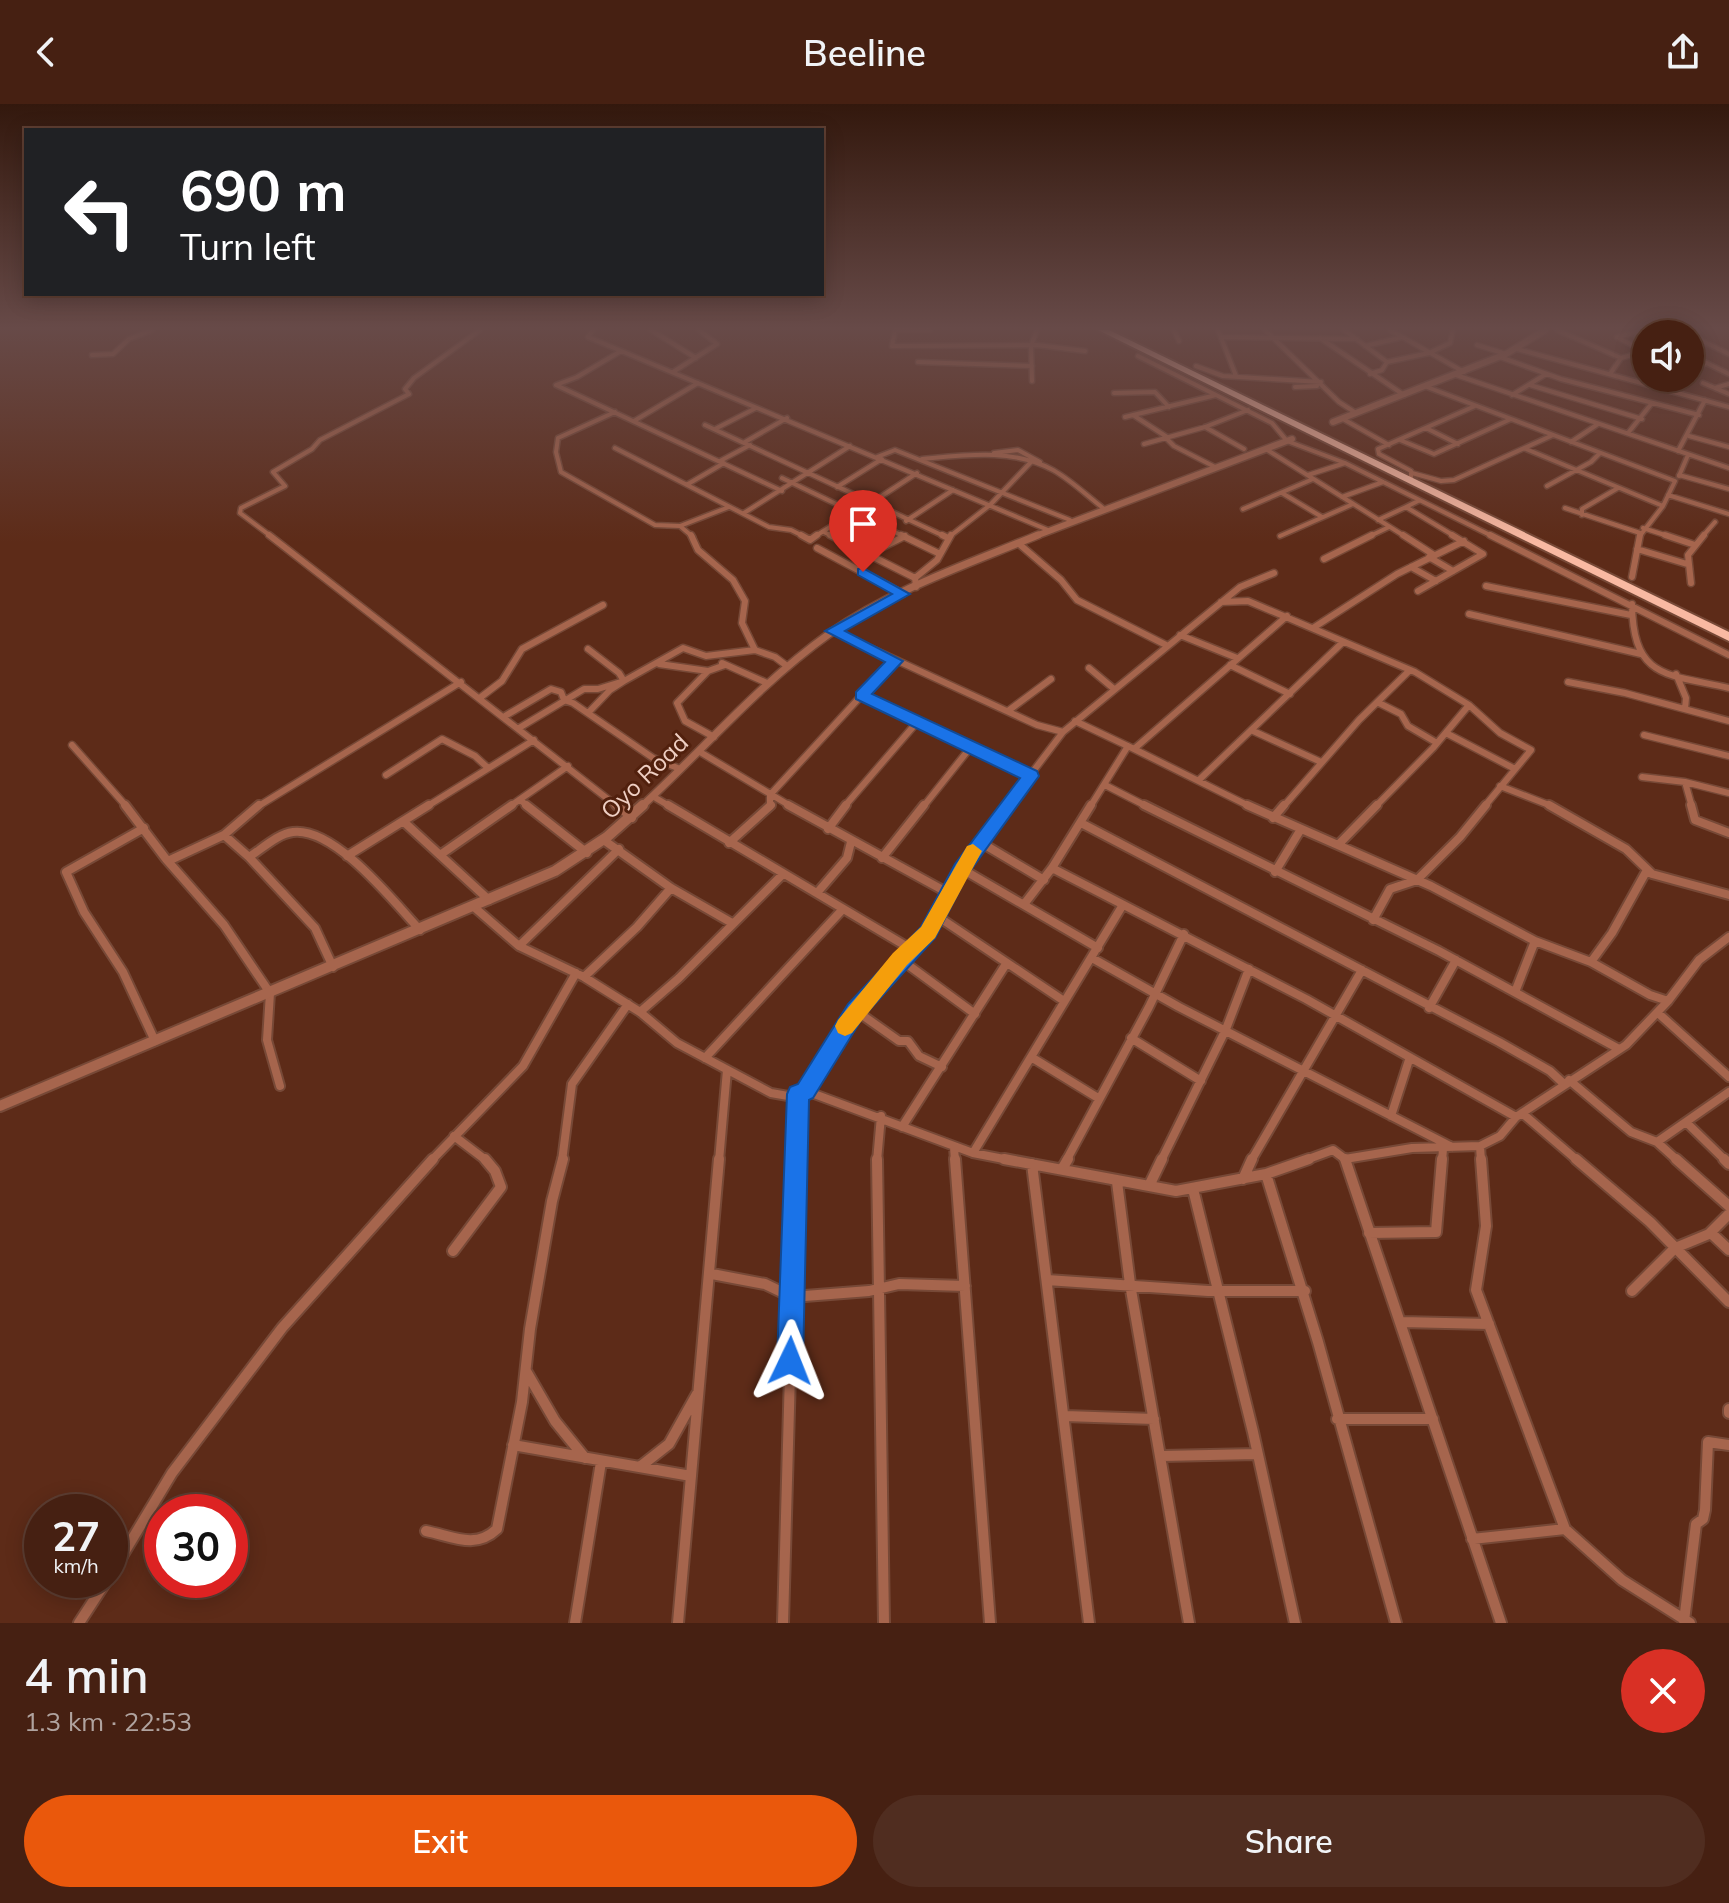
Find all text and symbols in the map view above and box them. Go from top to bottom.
icon: back [24,30,68,74]
text: Beeline [803,30,926,75]
icon: share [1661,30,1705,74]
text: 690 m [180,155,347,225]
icon: left [48,160,152,264]
text: Turn left [180,224,316,269]
map controls [1632,320,1704,392]
button: sound [1632,320,1704,392]
pin [829,490,897,572]
icon: arrive [841,502,885,546]
street label: Oyo Road [594,727,694,825]
position arrow [748,1319,832,1403]
speed limit sign: 30 [144,1494,248,1598]
text: 27 [52,1511,100,1561]
text: km/h [53,1553,99,1578]
text: 4 min [24,1645,149,1705]
button: close [1621,1649,1705,1733]
text: 1.3 km · 22:53 [24,1705,192,1738]
button: Exit [24,1795,857,1887]
button: Share [873,1795,1705,1887]

